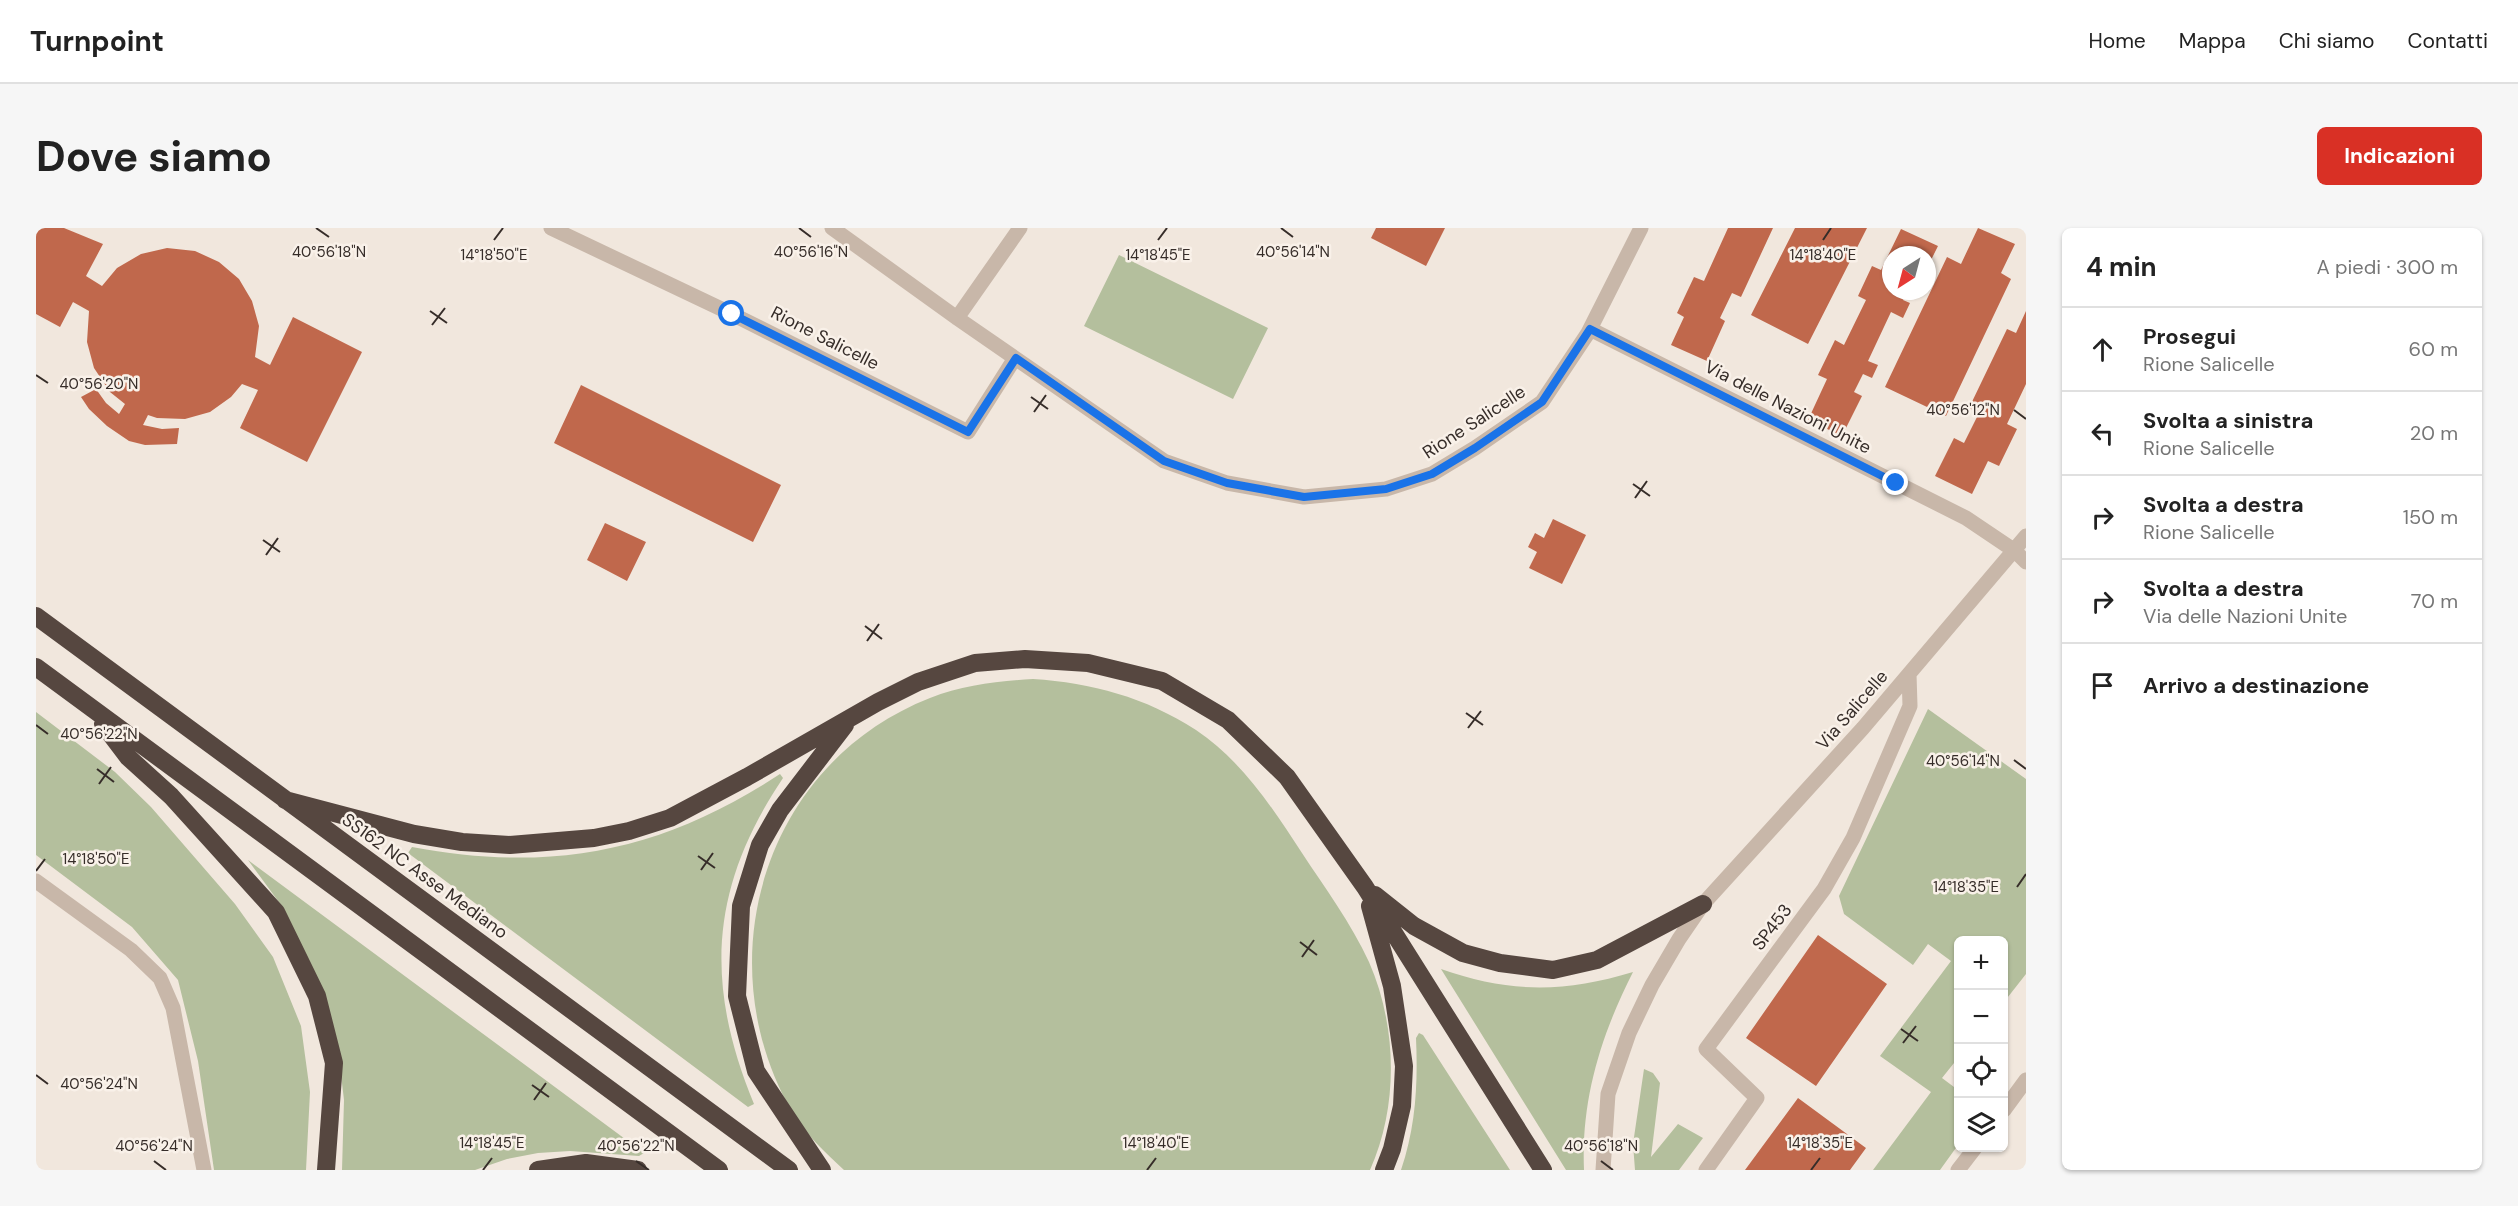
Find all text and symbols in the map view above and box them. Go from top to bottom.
text: Turnpoint [30,23,164,60]
text: Home [2088,27,2146,55]
text: Mappa [2179,27,2246,55]
text: Chi siamo [2279,27,2375,55]
text: Contatti [2408,27,2488,55]
button: Indicazioni [2317,127,2482,185]
text: Dove siamo [36,129,272,184]
text: 40°56'18"N [292,242,366,262]
text: 40°56'16"N [774,242,848,262]
text: 40°56'14"N [1256,242,1330,262]
text: 14°18'50"E [461,245,527,265]
text: 14°18'45"E [1125,245,1191,265]
text: 14°18'40"E [1790,245,1856,265]
north arrow [1882,246,1936,300]
text: 4 min [2086,250,2157,284]
text: A piedi · 300 m [2316,254,2458,280]
route start [718,300,744,326]
street label: Rione Salicelle [767,300,883,376]
text: Prosegui [2143,322,2236,351]
icon: ahead [2086,333,2119,366]
text: 60 m [2409,336,2458,362]
text: Rione Salicelle [2143,351,2275,377]
street label: Via delle Nazioni Unite [1701,355,1875,459]
text: 40°56'20"N [60,374,138,394]
street label: Rione Salicelle [1418,380,1530,464]
text: 40°56'12"N [1926,400,2000,420]
text: Svolta a sinistra [2143,406,2313,435]
icon: left [2086,417,2119,450]
text: 20 m [2410,420,2458,446]
text: Rione Salicelle [2143,435,2275,461]
route end [1882,469,1908,495]
text: Svolta a destra [2143,490,2304,519]
icon: right [2086,501,2119,534]
text: 150 m [2403,504,2458,530]
text: Rione Salicelle [2143,519,2275,545]
text: Svolta a destra [2143,574,2304,603]
icon: right [2086,585,2119,618]
text: 70 m [2411,588,2458,614]
text: Via delle Nazioni Unite [2143,603,2347,629]
street label: Via Salicelle [1811,665,1893,755]
icon: arrive [2086,669,2119,702]
text: Arrivo a destinazione [2143,671,2369,700]
text: 40°56'22"N [60,724,138,744]
text: 40°56'14"N [1926,751,2000,771]
street label: SS162 NC Asse Mediano [337,808,513,944]
text: 14°18'50"E [63,849,129,869]
text: 14°18'35"E [1933,877,1999,897]
street label: SP453 [1747,899,1797,955]
map controls [1954,936,2008,1152]
button: + [1954,936,2008,990]
button: − [1954,990,2008,1044]
button: locate [1954,1044,2008,1098]
text: 40°56'24"N [60,1074,138,1094]
button: layers [1954,1098,2008,1152]
text: 14°18'45"E [459,1133,525,1153]
text: 14°18'40"E [1123,1133,1189,1153]
text: 14°18'35"E [1787,1133,1853,1153]
text: 40°56'24"N [115,1136,193,1156]
text: 40°56'22"N [597,1136,675,1156]
text: 40°56'18"N [1564,1136,1638,1156]

